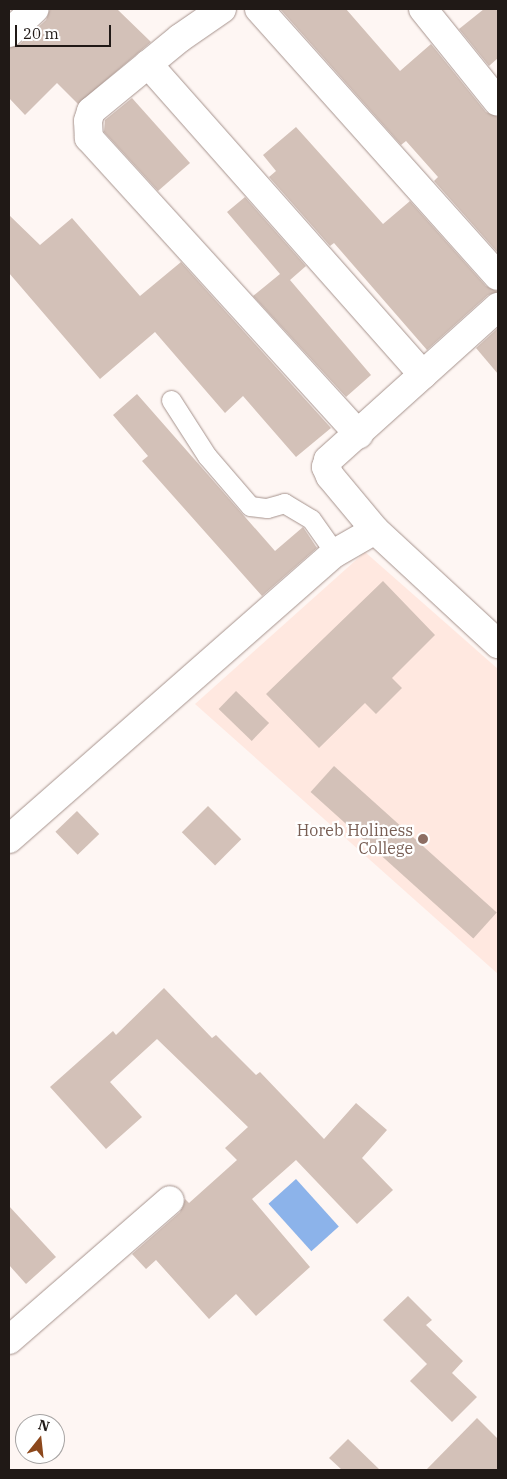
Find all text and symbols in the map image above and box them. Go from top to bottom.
scale bar [18,15,114,47]
text: 20 m [23,24,59,43]
place label: Horeb Holiness College [297,820,413,858]
marker: Horeb Holiness College [417,833,429,845]
north arrow [15,1414,65,1464]
text: N [36,1415,52,1436]

